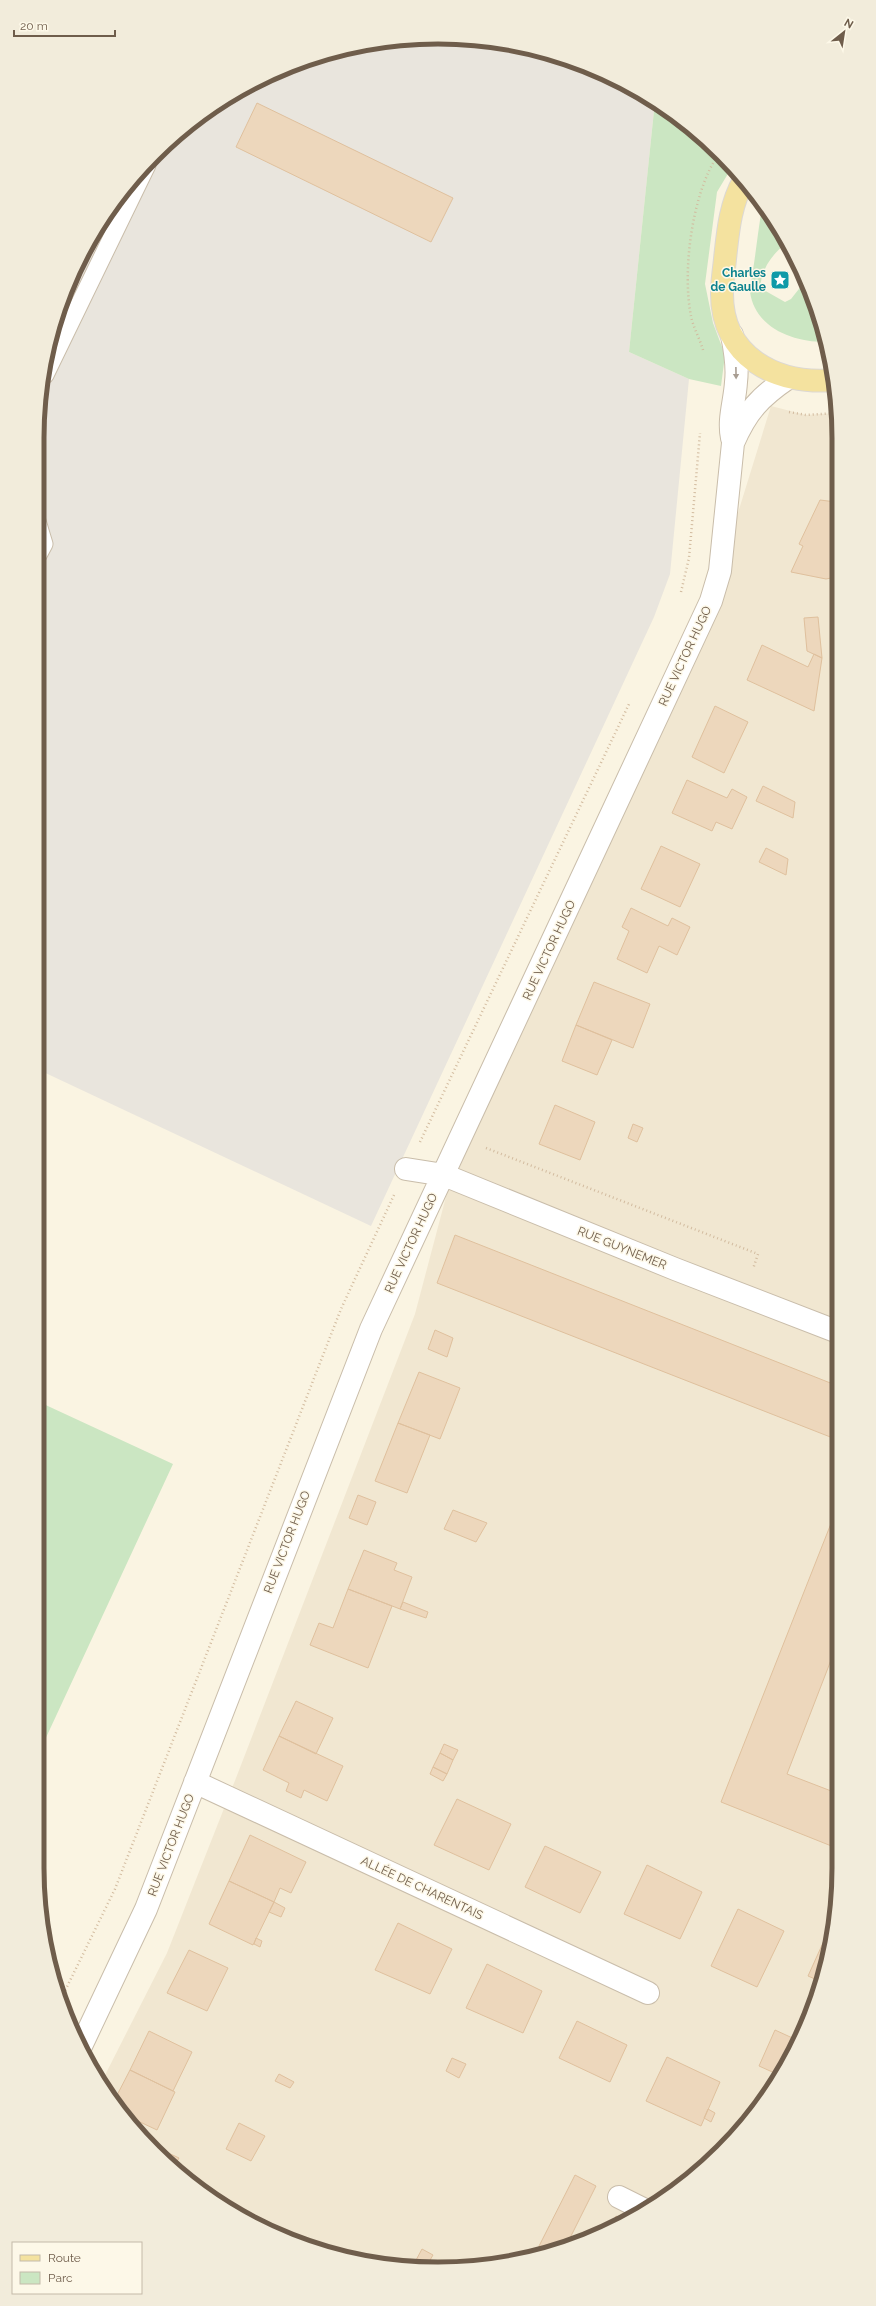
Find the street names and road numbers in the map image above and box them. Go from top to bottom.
street label: RUE VICTOR HUGO [656,604,714,708]
street label: RUE VICTOR HUGO [520,898,578,1002]
street label: RUE VICTOR HUGO [382,1191,440,1295]
street label: RUE GUYNEMER [575,1224,669,1272]
street label: RUE VICTOR HUGO [261,1489,313,1595]
street label: RUE VICTOR HUGO [145,1792,197,1898]
street label: ALLÉE DE CHARENTAIS [359,1854,485,1922]

